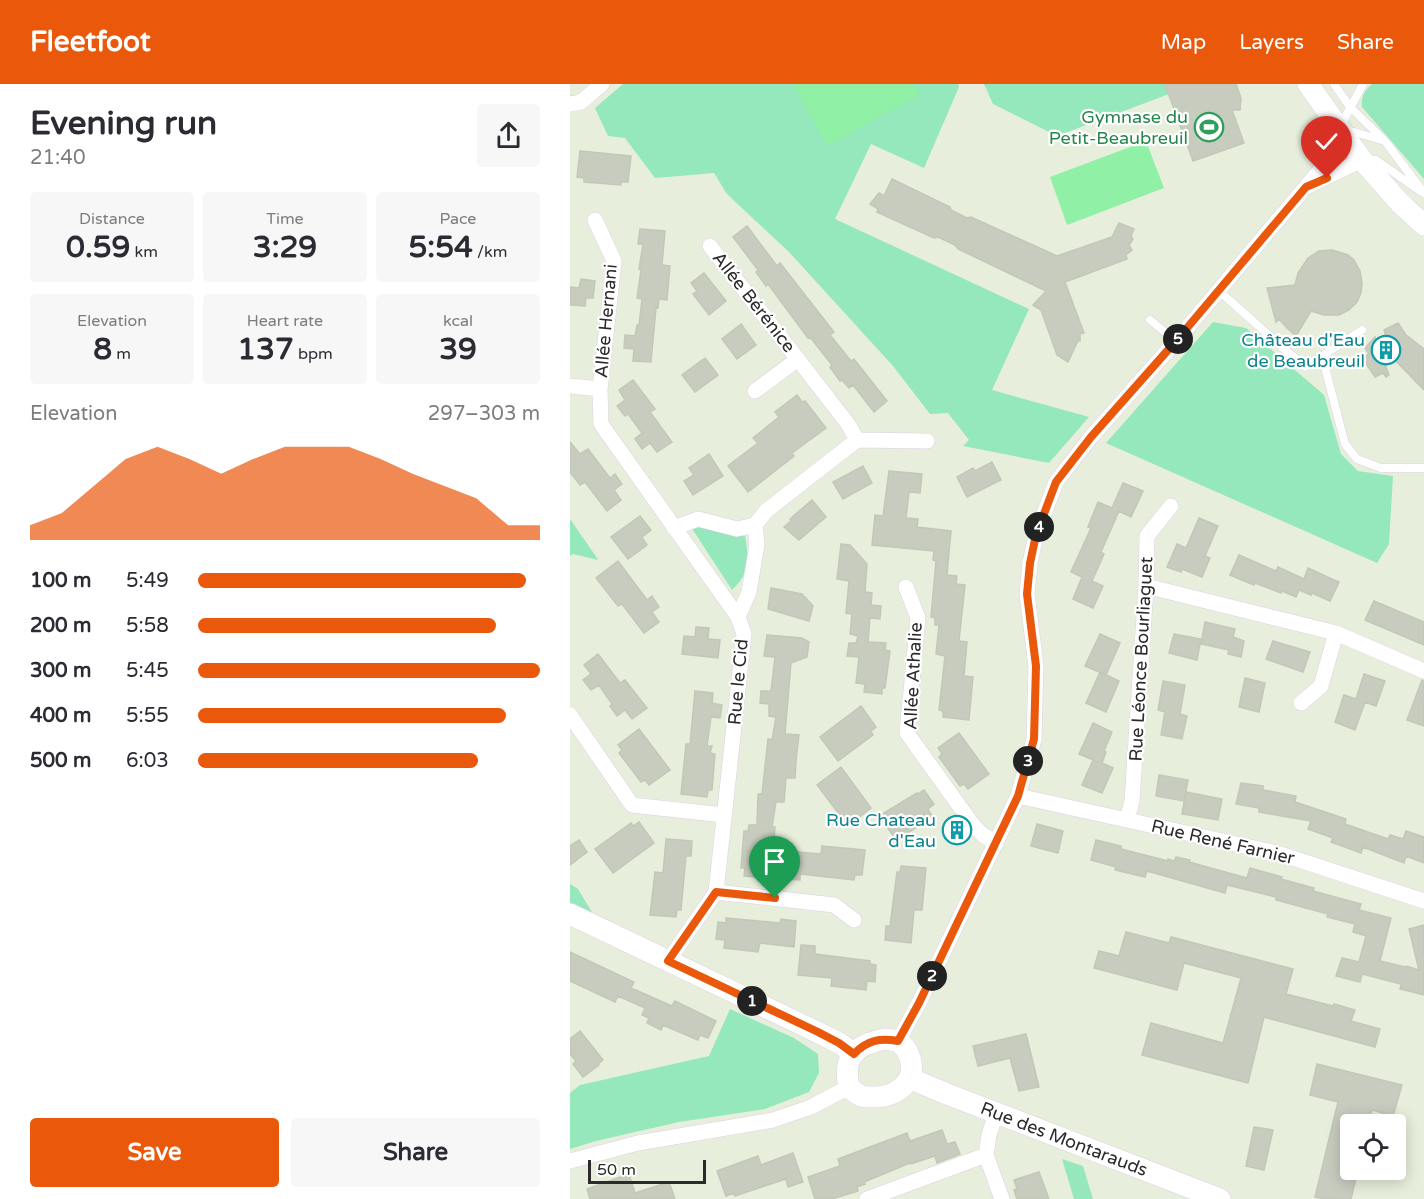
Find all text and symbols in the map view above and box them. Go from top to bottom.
text: Fleetfoot [30,25,151,59]
text: Map [1161,30,1206,55]
text: Layers [1239,30,1304,55]
text: Share [1337,30,1394,55]
text: Evening run [30,104,217,143]
button: share [477,104,540,167]
place label: Gymnase du Petit-Beaubreuil [1049,106,1188,149]
sports icon: Gymnase du Petit-Beaubreuil [1193,111,1225,143]
pin [1301,116,1352,178]
icon: check [1310,125,1343,158]
text: 21:40 [30,146,85,170]
text: Distance [79,209,145,229]
text: Time [266,209,304,229]
text: Pace [440,209,476,229]
text: 0.59 [66,229,130,266]
text: 3:29 [253,229,317,266]
text: 5:54 [409,229,473,266]
text: km [130,242,158,262]
text: /km [473,242,507,262]
street label: Allée Bérénice [708,247,800,357]
street label: Allée Hernani [590,263,622,379]
text: Elevation [77,311,147,331]
text: Heart rate [247,311,323,331]
text: kcal [443,311,473,331]
pin: 5 [1163,324,1193,354]
text: 5 [1173,329,1183,349]
place label: Château d'Eau de Beaubreuil [1241,329,1365,372]
text: 8 [93,331,112,368]
text: 137 [237,331,294,368]
text: 39 [439,331,477,368]
building icon: Château d'Eau de Beaubreuil [1370,334,1402,366]
text: m [112,344,131,364]
text: bpm [294,344,333,364]
text: Elevation [30,402,117,426]
text: 297–303 m [428,402,540,426]
pin: 4 [1024,512,1054,542]
text: 4 [1034,517,1044,537]
street label: Rue Léonce Bourliaguet [1125,556,1157,762]
text: 100 m [30,569,91,593]
text: 5:49 [126,569,169,593]
text: 200 m [30,614,91,638]
text: 5:58 [126,614,169,638]
street label: Allée Athalie [899,622,927,730]
street label: Rue le Cid [723,638,753,726]
text: 300 m [30,659,91,683]
text: 5:45 [126,659,169,683]
text: 400 m [30,704,91,728]
text: 5:55 [126,704,169,728]
pin: 3 [1013,746,1043,776]
text: 500 m [30,749,91,773]
text: 6:03 [126,749,169,773]
text: 3 [1023,751,1033,771]
place label: Rue Chateau d'Eau [826,809,936,852]
building icon: Rue Chateau d'Eau [941,814,973,846]
street label: Rue René Farnier [1149,815,1297,869]
pin [749,836,800,898]
icon: arrive [758,845,791,878]
pin: 2 [917,961,947,991]
text: 2 [927,966,937,986]
pin: 1 [737,986,767,1016]
text: 1 [747,991,757,1011]
street label: Rue des Montarauds [977,1097,1151,1181]
map controls [1340,1114,1406,1180]
button: locate [1340,1114,1406,1180]
button: Save [30,1118,279,1187]
button: Share [291,1118,540,1187]
scale bar [588,1157,706,1184]
text: 50 m [597,1160,636,1180]

